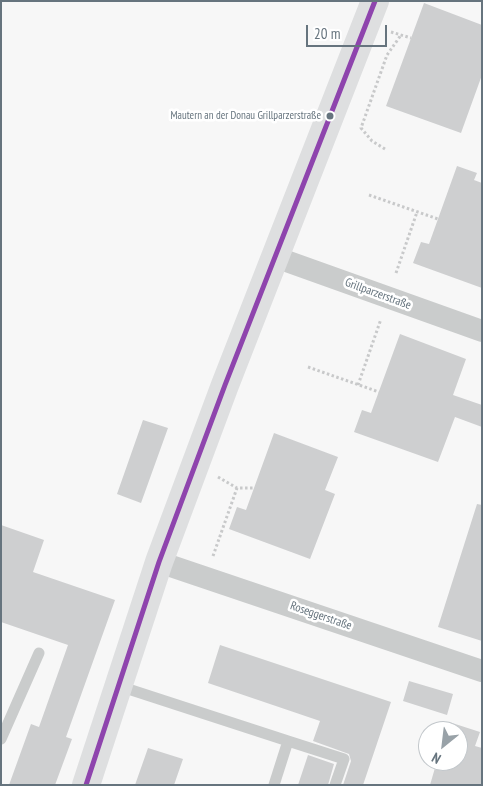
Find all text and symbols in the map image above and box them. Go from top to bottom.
scale bar [308,15,389,47]
text: 20 m [314,24,340,43]
place label: Mautern an der Donau Grillparzerstraße [170,109,321,123]
marker: Mautern an der Donau Grillparzerstraße [325,111,335,121]
street label: Grillparzerstraße [343,275,413,313]
street label: Roseggerstraße [288,599,354,633]
north arrow [418,721,468,771]
text: N [429,749,444,768]

